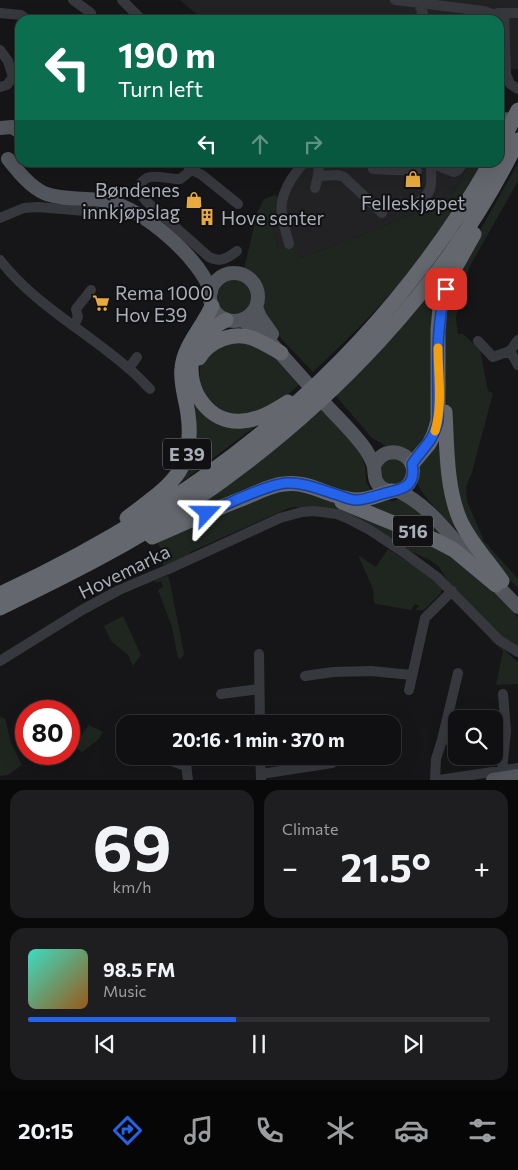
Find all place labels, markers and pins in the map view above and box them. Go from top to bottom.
shop icon: Felleskjøpet [403,169,423,189]
place label: Bøndenes innkjøpslag [82,178,180,223]
shop icon: Bøndenes innkjøpslag [184,190,204,210]
place label: Felleskjøpet [361,191,465,214]
place label: Hove senter [221,206,325,229]
building icon: Hove senter [197,207,217,227]
pin [425,268,467,310]
place label: Rema 1000 Hov E39 [115,281,213,326]
supermarket icon: Rema 1000 Hov E39 [91,293,111,313]

